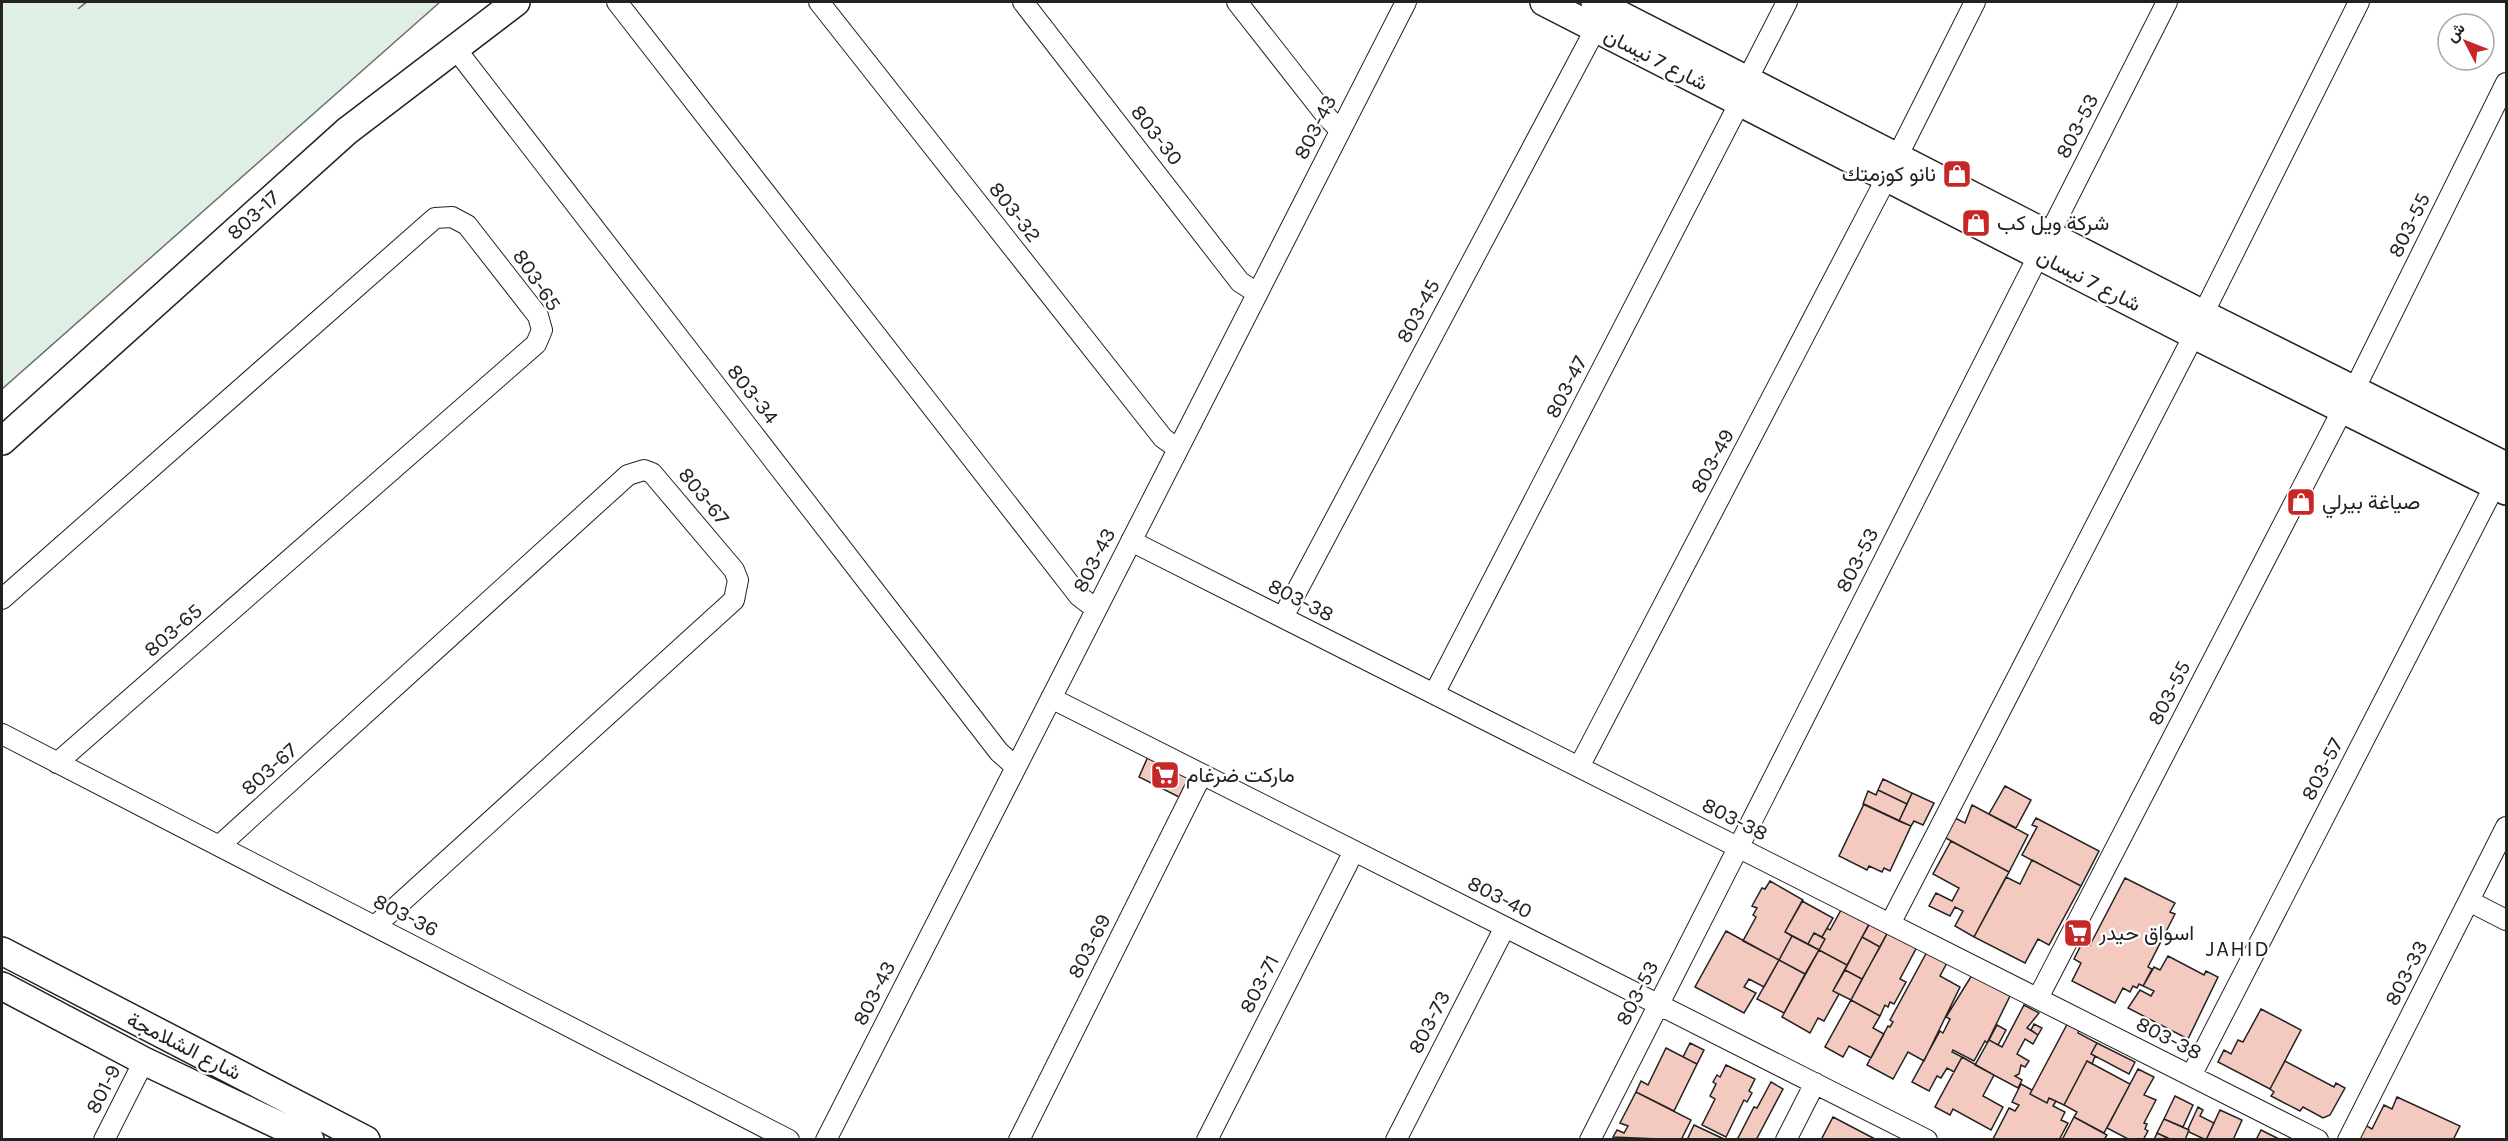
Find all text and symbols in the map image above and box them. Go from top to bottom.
north arrow [2436,12,2496,72]
text: ش [2442,19,2469,46]
street label: شارع 7 نيسان [1599,23,1712,97]
street label: 803-53 [2051,90,2103,162]
street label: 803-43 [1289,91,1341,163]
street label: 803-30 [1126,100,1188,170]
shop icon: نانو كوزمتك [1941,158,1973,190]
place label: نانو كوزمتك [1842,162,1936,187]
street label: 803-32 [984,177,1046,247]
street label: 803-17 [222,185,284,245]
street label: 803-55 [2383,189,2435,261]
shop icon: شركة ويل كب [1960,207,1992,239]
place label: شركة ويل كب [1997,211,2109,236]
street label: شارع 7 نيسان [2032,244,2145,318]
street label: 803-65 [508,245,566,315]
street label: 803-45 [1391,275,1445,347]
street label: 803-47 [1540,352,1592,422]
street label: 803-34 [722,359,784,429]
street label: 803-49 [1685,425,1739,497]
street label: 803-67 [674,462,734,530]
shop icon: صياغة بيرلي [2285,486,2317,518]
place label: صياغة بيرلي [2322,490,2420,519]
street label: 803-43 [1068,524,1120,596]
street label: 803-53 [1831,524,1883,596]
street label: 803-38 [1264,573,1338,627]
street label: 803-65 [139,598,207,662]
street label: 803-55 [2143,657,2195,729]
street label: 803-57 [2296,734,2348,804]
street label: 803-67 [236,738,302,800]
supermarket icon: ماركت ضرغام [1149,759,1181,791]
place label: ماركت ضرغام [1186,763,1295,789]
street label: 803-38 [1698,792,1772,846]
street label: 803-40 [1464,871,1536,923]
street label: 803-36 [370,889,442,941]
street label: 803-69 [1063,910,1115,982]
supermarket icon: اسواق حيدر [2062,917,2094,949]
place label: اسواق حيدر [2098,921,2194,946]
district label: JAHID [2206,936,2270,962]
street label: 803-33 [2379,936,2433,1010]
street label: 803-71 [1234,951,1284,1017]
street label: 803-43 [848,957,900,1029]
street label: 803-53 [1611,957,1663,1029]
street label: 803-73 [1403,987,1455,1057]
street label: شارع الشلامجة [122,1007,245,1087]
street label: 803-38 [2132,1011,2206,1065]
street label: 801-9 [81,1060,125,1118]

